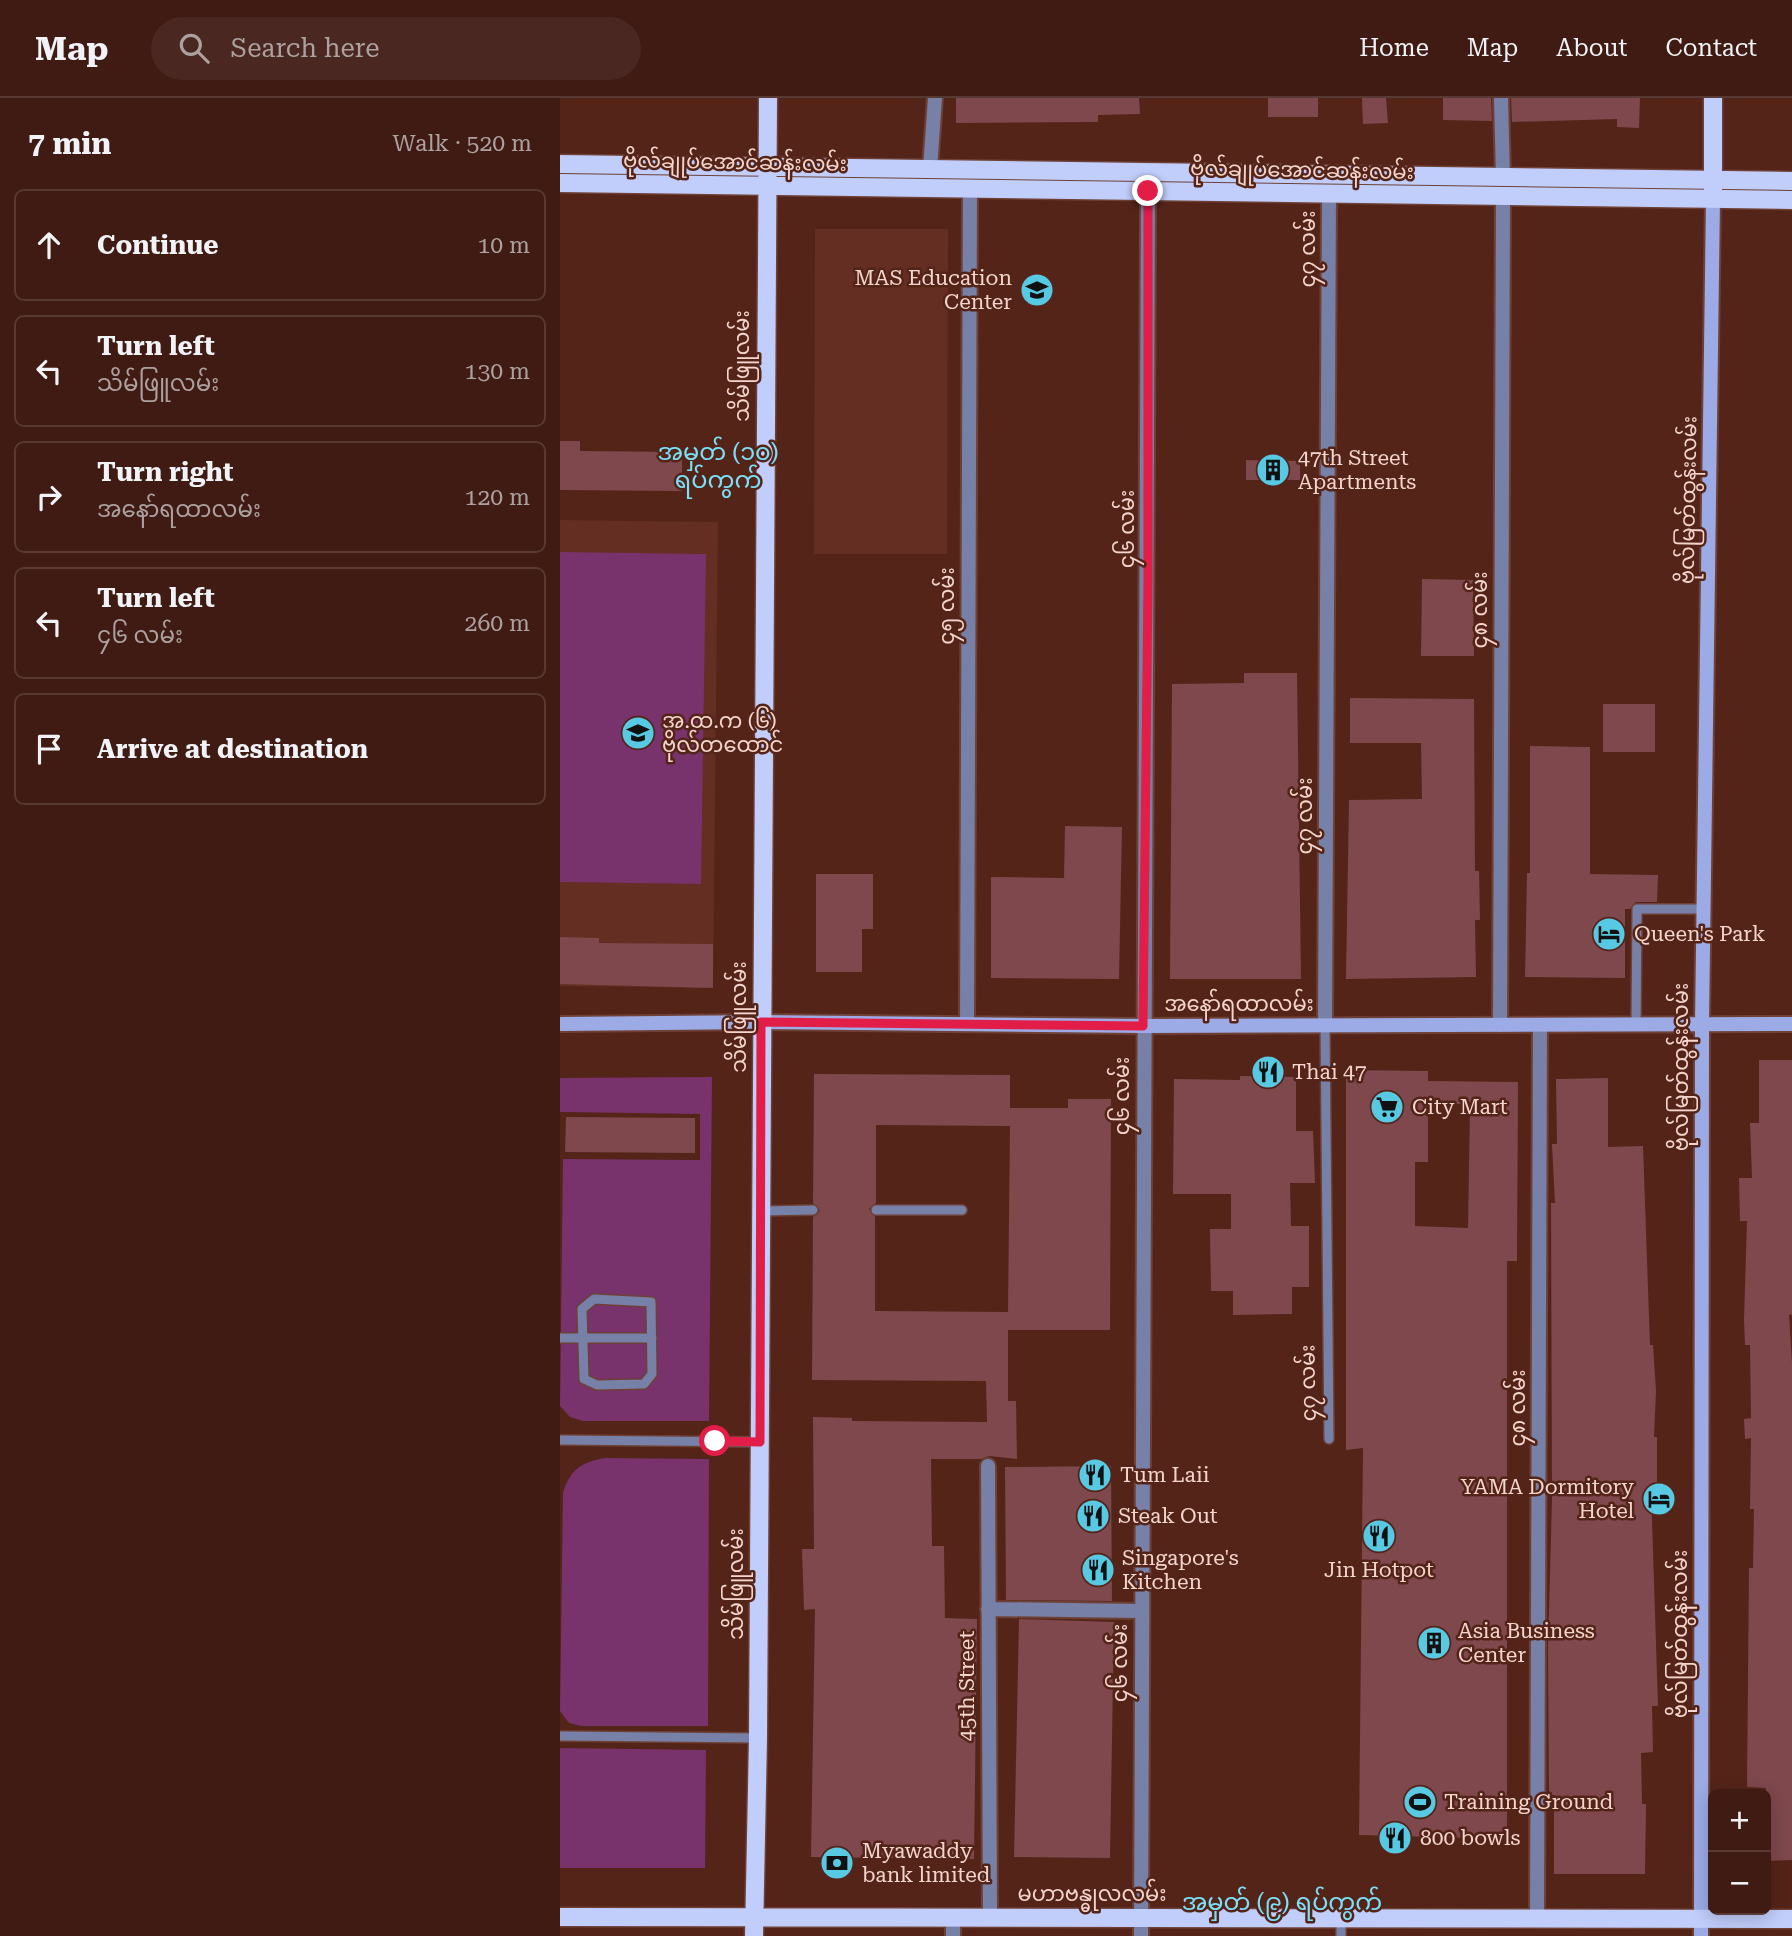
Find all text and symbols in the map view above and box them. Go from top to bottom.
search box [151,17,641,80]
text: Map [35,29,109,68]
icon: search [175,29,213,67]
text: Search here [231,33,380,63]
text: Home [1359,34,1429,62]
text: Map [1467,34,1518,62]
text: About [1556,34,1627,62]
text: Contact [1665,34,1757,62]
text: 7 min [28,126,111,161]
text: Walk · 520 m [393,130,532,157]
street label: ဗိုလ်ချုပ်အောင်ဆန်းလမ်း [623,144,847,182]
street label: ဗိုလ်ချုပ်အောင်ဆန်းလမ်း [1190,152,1414,190]
route end [1132,175,1163,206]
street label: ၄၇ လမ်း [1292,211,1325,287]
icon: ahead [30,226,68,264]
text: Continue [97,230,219,260]
text: 10 m [477,232,530,259]
place label: MAS Education Center [854,266,1012,314]
school or university icon: MAS Education Center [1018,271,1056,309]
street label: သိမ်ဖြူလမ်း [726,310,759,422]
text: Turn left [97,331,215,361]
icon: left [30,352,68,390]
text: 130 m [465,358,530,385]
text: သိမ်ဖြူလမ်း [97,370,219,397]
street label: ဗိုလ်မြတ်ထွန်းလမ်း [1671,416,1706,584]
district label: အမှတ် (၁၀) ရပ်ကွက် [657,436,779,499]
place label: 47th Street Apartments [1298,446,1416,494]
building icon: 47th Street Apartments [1254,451,1292,489]
text: Turn right [97,457,233,487]
icon: right [30,478,68,516]
text: 120 m [465,484,530,511]
street label: ၄၆ လမ်း [1111,490,1144,568]
text: အနော်ရထာလမ်း [97,496,261,523]
street label: ၄၅ လမ်း [931,567,964,645]
street label: ၄၈ လမ်း [1464,571,1497,649]
text: Turn left [97,583,215,613]
icon: left [30,604,68,642]
text: 260 m [465,610,530,637]
text: ၄၆ လမ်း [97,622,183,649]
place label: အ.ထ.က (၆) ဗိုလ်တထောင် [662,706,783,762]
school or university icon: အ.ထ.က (၆) ဗိုလ်တထောင် [619,714,657,752]
icon: arrive [30,730,68,768]
text: Arrive at destination [97,734,368,764]
street label: ၄၇ လမ်း [1289,778,1322,854]
hotel icon: Queen's Park [1590,915,1628,953]
place label: Queen's Park [1634,922,1765,946]
street label: သိမ်ဖြူလမ်း [723,961,756,1073]
street label: ဗိုလ်မြတ်ထွန်းလမ်း [1665,983,1698,1151]
street label: အနော်ရထာလမ်း [1164,988,1314,1021]
restaurant icon: Thai 47 [1249,1053,1287,1091]
street label: ၄၆ လမ်း [1106,1057,1139,1135]
place label: Thai 47 [1292,1060,1367,1084]
supermarket icon: City Mart [1368,1088,1406,1126]
place label: City Mart [1412,1095,1508,1119]
street label: ၄၇ လမ်း [1291,1344,1326,1422]
street label: ၄၈ လမ်း [1502,1369,1535,1447]
route start [699,1425,730,1456]
restaurant icon: Tum Laii [1076,1456,1114,1494]
place label: Tum Laii [1120,1463,1210,1487]
place label: YAMA Dormitory Hotel [1460,1475,1635,1523]
hotel icon: YAMA Dormitory Hotel [1640,1480,1678,1518]
restaurant icon: Steak Out [1074,1497,1112,1535]
place label: Steak Out [1118,1504,1218,1528]
restaurant icon: Jin Hotpot [1360,1517,1398,1555]
street label: သိမ်ဖြူလမ်း [720,1528,753,1640]
place label: Singapore's Kitchen [1122,1546,1239,1594]
street label: ဗိုလ်မြတ်ထွန်းလမ်း [1664,1550,1697,1718]
restaurant icon: Singapore's Kitchen [1079,1551,1117,1589]
place label: Jin Hotpot [1324,1558,1434,1582]
place label: Asia Business Center [1458,1619,1595,1667]
street label: ၄၆ လမ်း [1104,1624,1137,1702]
building icon: Asia Business Center [1415,1624,1453,1662]
street label: 45th Street [955,1631,979,1741]
sports icon: Training Ground [1401,1783,1439,1821]
map controls [1708,1789,1771,1915]
button: + [1708,1789,1771,1852]
place label: Training Ground [1444,1790,1614,1814]
restaurant icon: 800 bowls [1376,1819,1414,1857]
place label: 800 bowls [1420,1826,1520,1850]
place label: Myawaddy bank limited [862,1839,991,1887]
bank icon: Myawaddy bank limited [818,1844,856,1882]
button: − [1708,1852,1771,1915]
street label: မဟာဗန္ဓုလလမ်း [1017,1878,1167,1912]
district label: အမှတ် (၉) ရပ်ကွက် [1182,1886,1382,1921]

